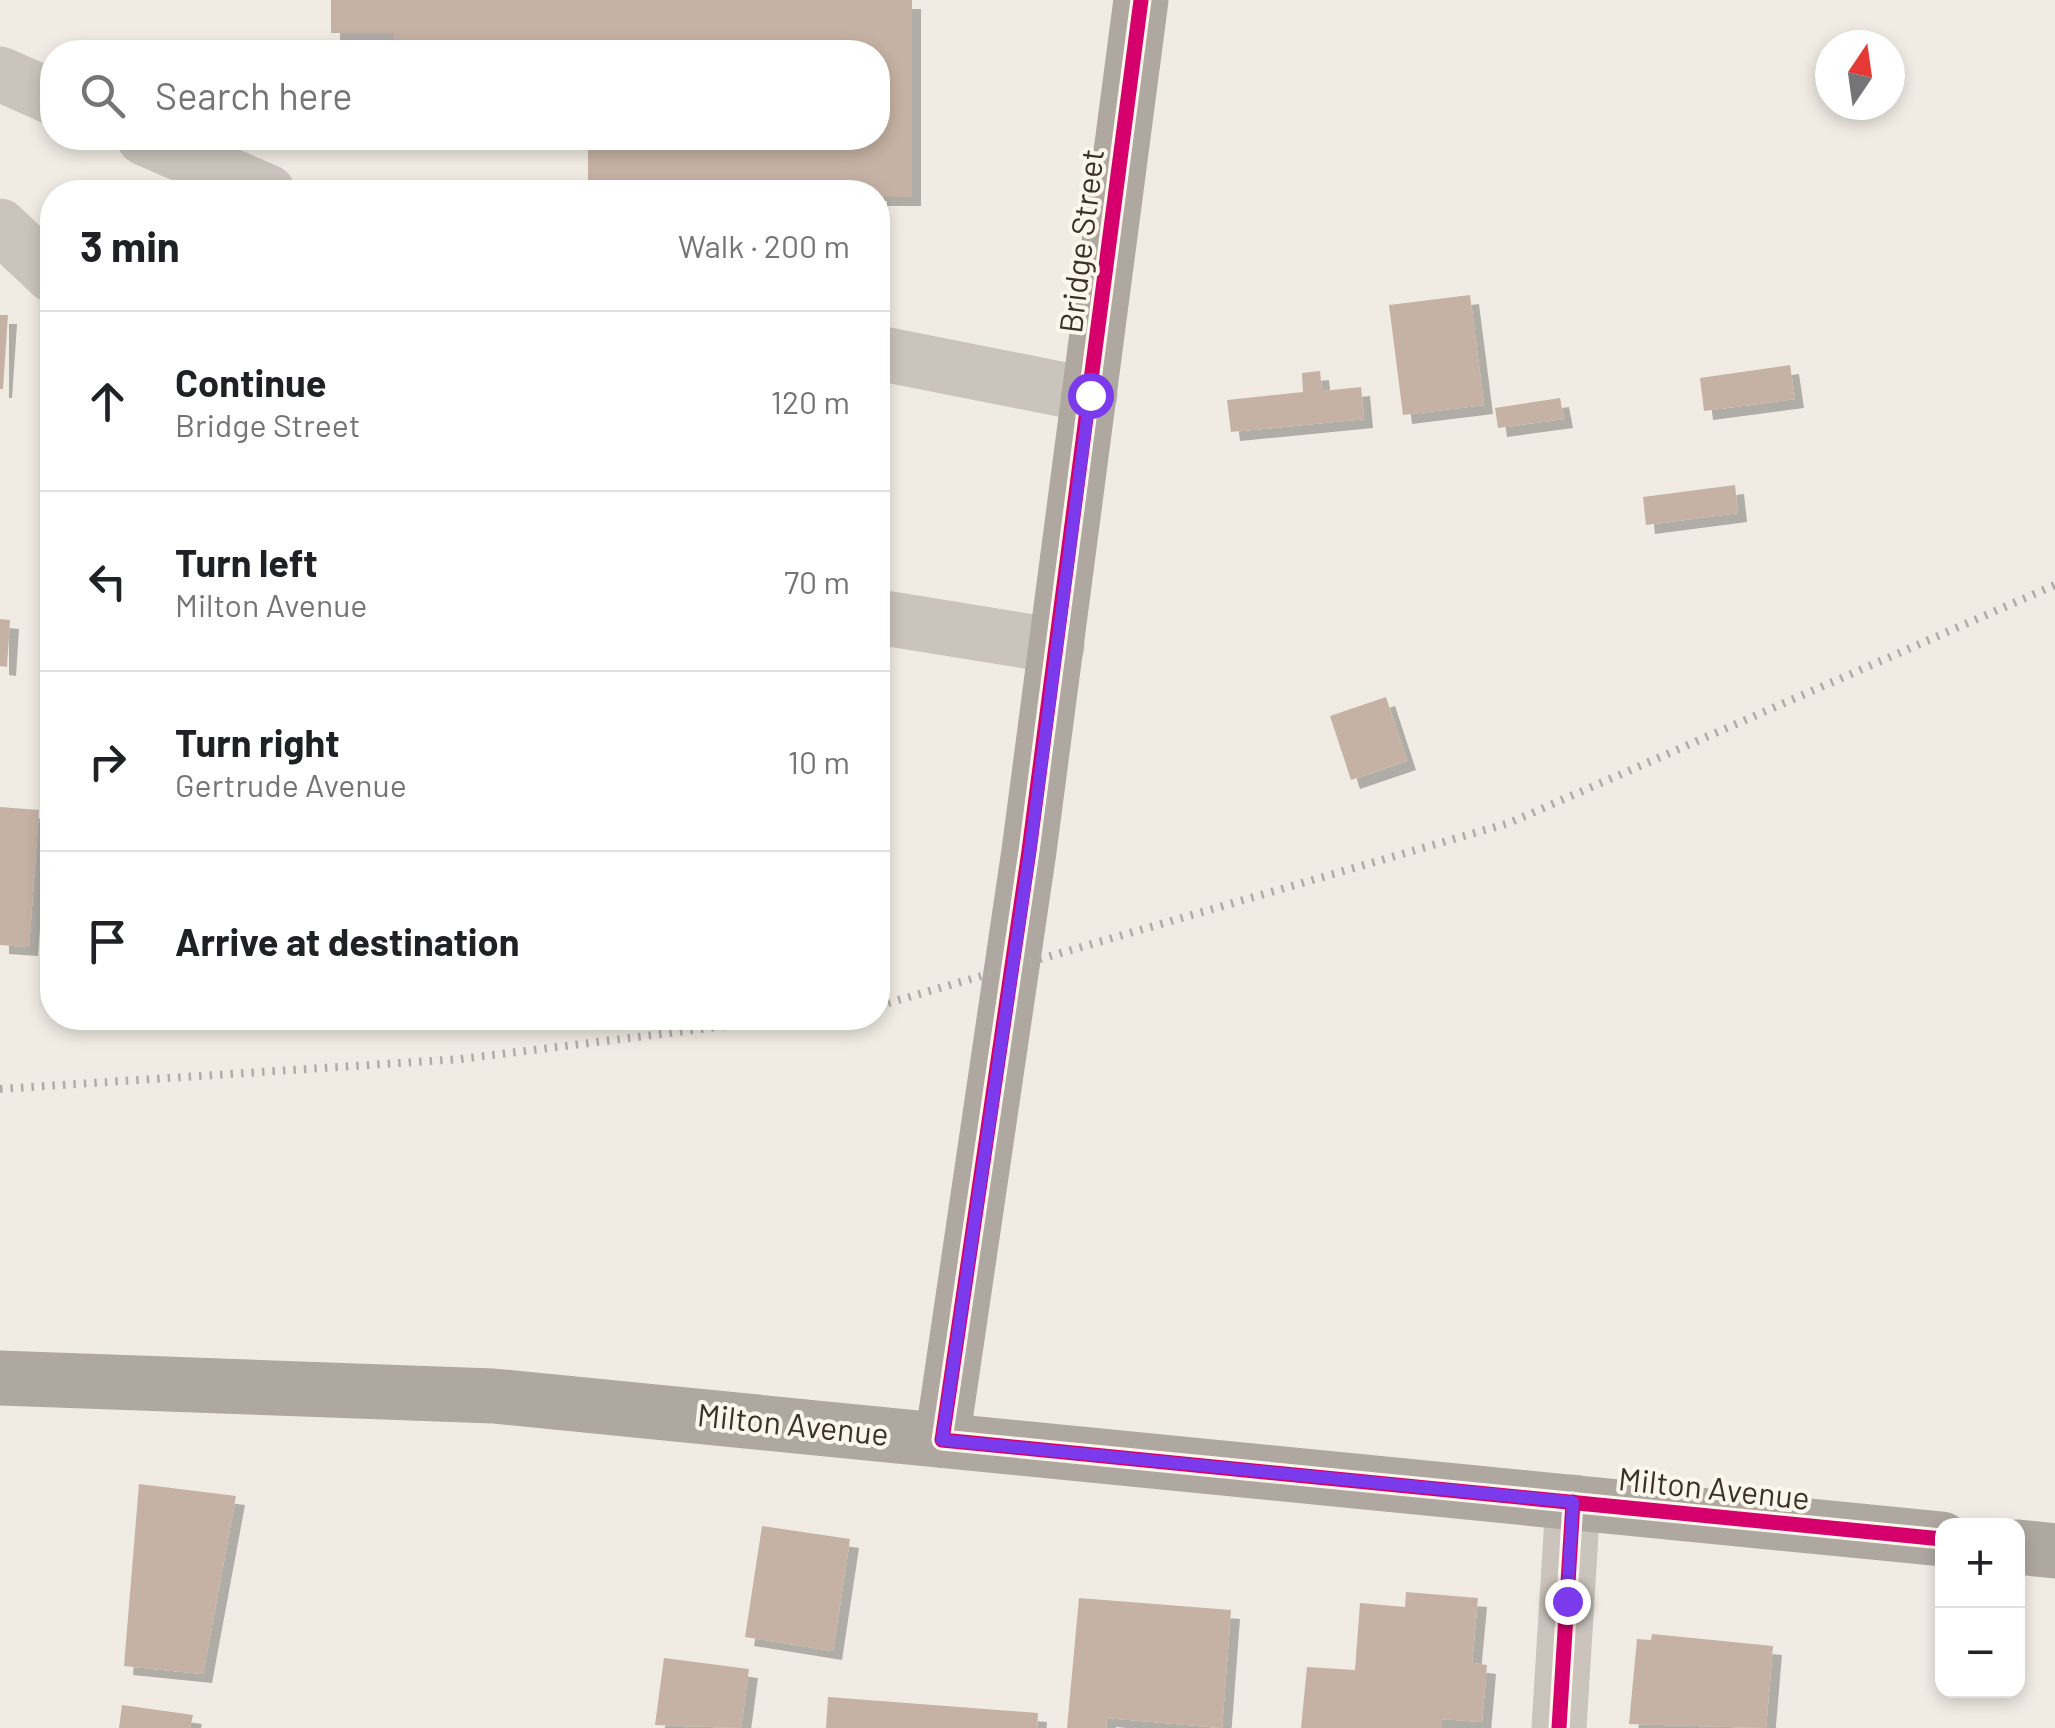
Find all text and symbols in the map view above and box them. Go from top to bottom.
north arrow [1815,30,1905,120]
search box [40,40,890,150]
icon: search [75,68,130,123]
text: Search here [155,72,353,118]
street label: Bridge Street [1050,146,1110,335]
text: 3 min [80,220,180,270]
text: Walk · 200 m [678,226,850,264]
text: Continue [175,359,326,405]
route start [1068,373,1114,419]
icon: ahead [80,374,135,429]
text: 120 m [771,382,850,420]
text: Bridge Street [175,405,360,443]
text: Turn left [175,539,318,585]
icon: left [80,554,135,609]
text: 70 m [784,562,850,600]
text: Milton Avenue [175,585,367,623]
text: Turn right [175,719,340,765]
icon: right [80,734,135,789]
text: 10 m [788,742,850,780]
text: Gertrude Avenue [175,765,407,803]
icon: arrive [80,914,135,969]
text: Arrive at destination [175,918,520,964]
street label: Milton Avenue [696,1394,891,1452]
street label: Milton Avenue [1617,1458,1812,1516]
map controls [1935,1518,2025,1698]
button: + [1935,1518,2025,1608]
route end [1545,1579,1591,1625]
button: − [1935,1608,2025,1698]

